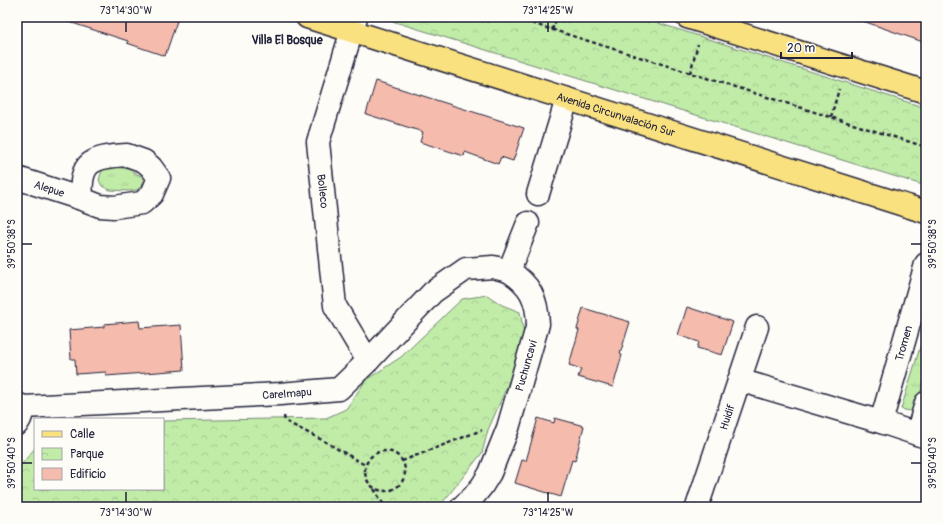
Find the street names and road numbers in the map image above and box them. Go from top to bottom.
street label: Avenida Circunvalación Sur [555,90,677,140]
street label: Bolleco [314,173,331,209]
street label: Alepue [32,178,67,200]
street label: Tromen [893,324,915,363]
street label: Puchuncaví [513,338,540,393]
street label: Carelmapu [262,385,312,402]
street label: Huidif [717,402,738,432]

